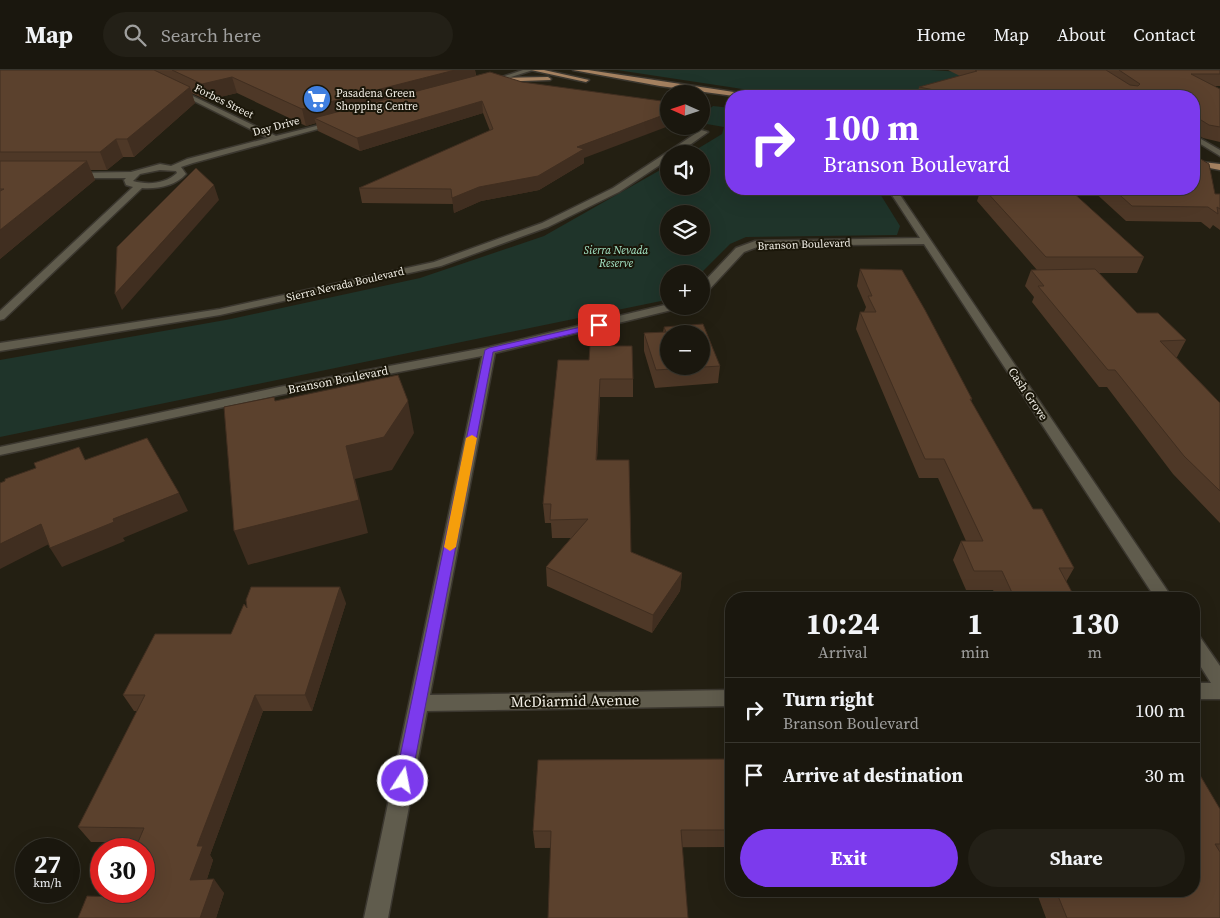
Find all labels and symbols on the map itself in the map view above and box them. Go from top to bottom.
street label: Forbes Street [192,81,256,122]
supermarket icon: Pasadena Green Shopping Centre [302,84,332,114]
north arrow [660,85,710,135]
place label: Pasadena Green Shopping Centre [336,86,418,114]
street label: Day Drive [251,113,302,140]
street label: Branson Boulevard [757,235,852,254]
park label: Sierra Nevada Reserve [584,243,648,271]
street label: Sierra Nevada Boulevard [285,263,406,305]
pin [578,304,620,346]
street label: Branson Boulevard [286,362,390,398]
street label: Cash Grove [1004,364,1052,424]
street label: McDiarmid Avenue [510,689,640,712]
position arrow [376,754,428,806]
speed limit sign: 30 [90,838,155,903]

